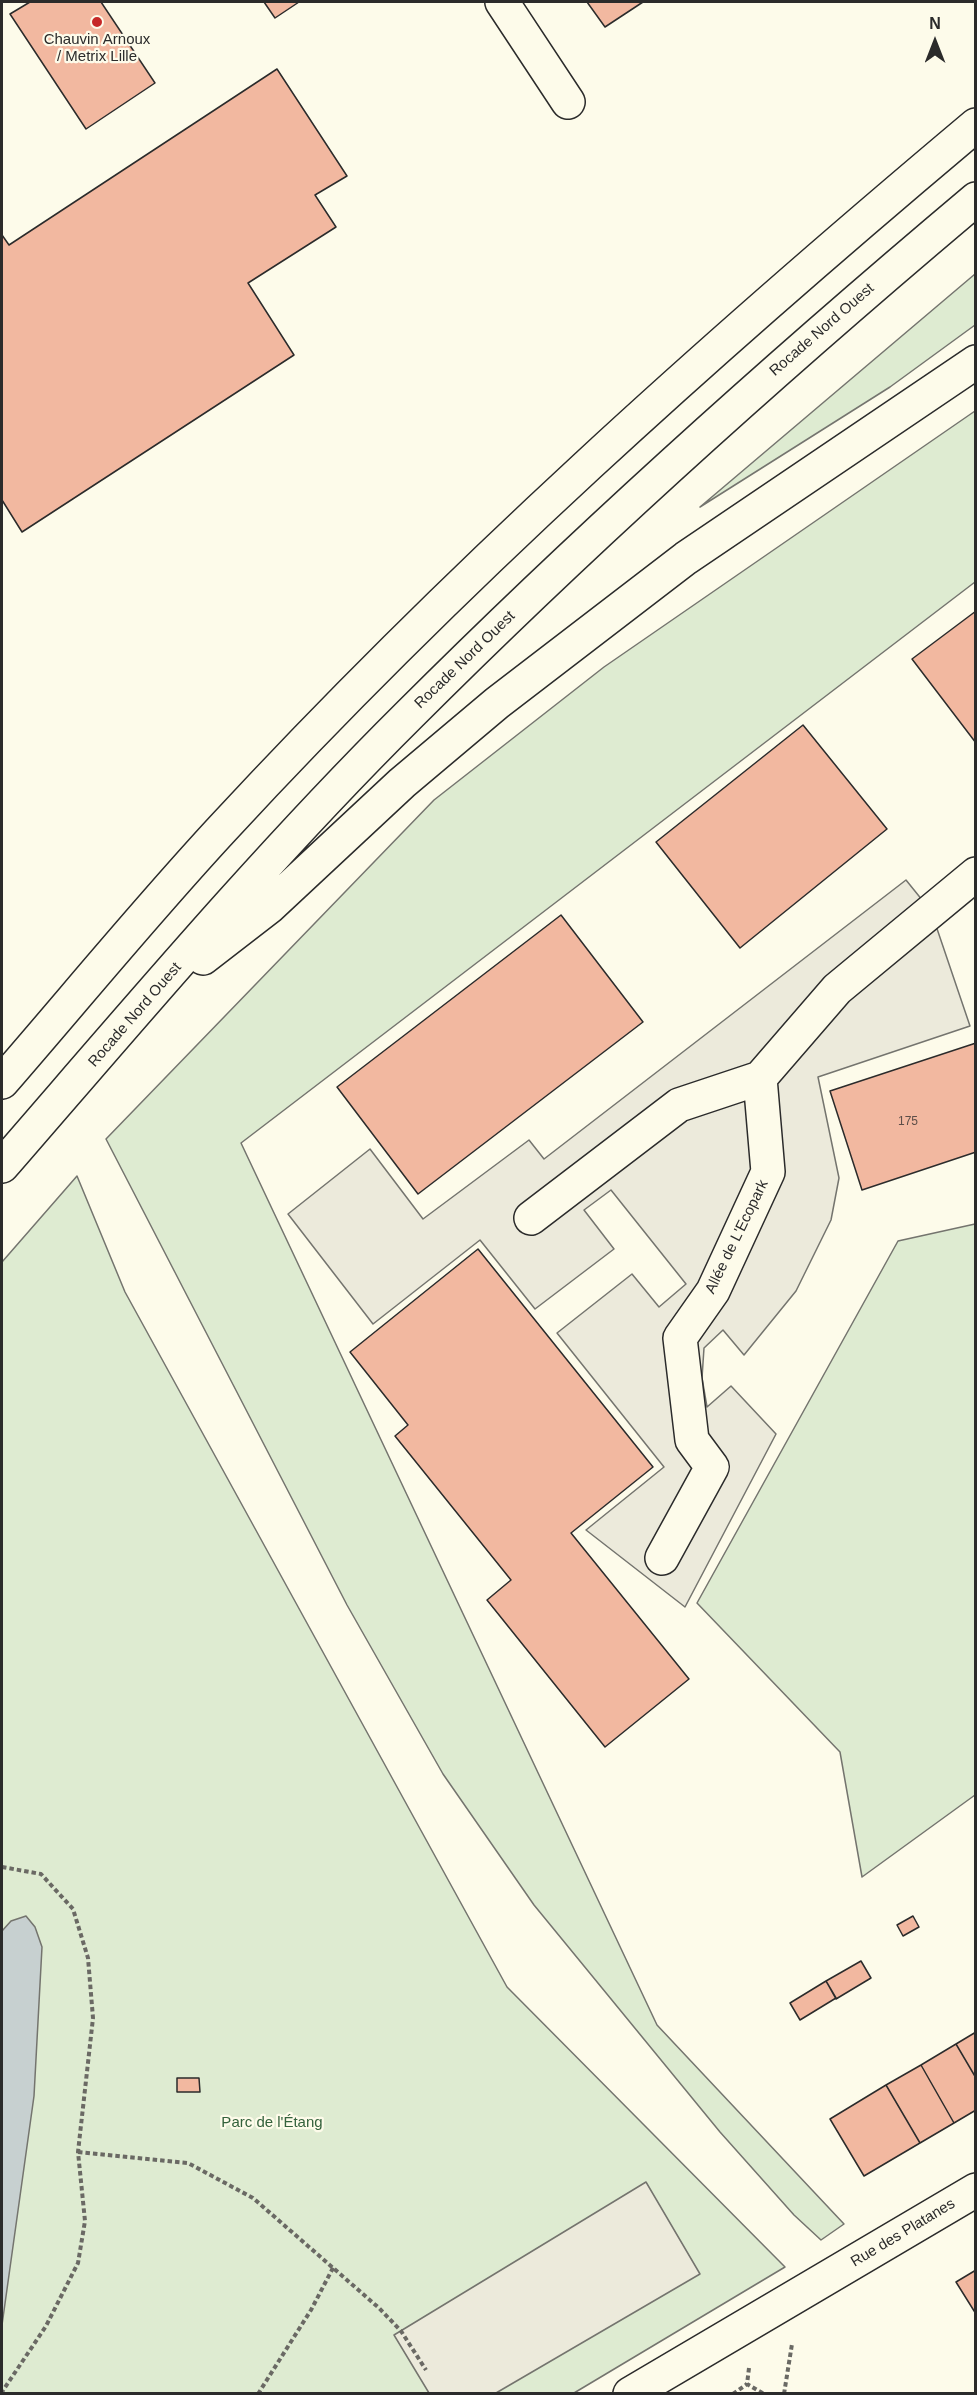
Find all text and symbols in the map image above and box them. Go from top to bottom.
north arrow [905,12,965,72]
marker: Chauvin Arnoux / Metrix Lille [90,15,104,29]
text: N [929,15,941,32]
place label: Chauvin Arnoux / Metrix Lille [44,31,150,66]
street label: Rocade Nord Ouest [766,280,878,380]
street label: Rocade Nord Ouest [411,607,519,713]
street label: Rocade Nord Ouest [85,959,185,1071]
house number: 175 [898,1115,918,1129]
street label: Allée de L'Ecopark [702,1177,772,1297]
park label: Parc de l'Étang [221,2114,323,2132]
street label: Rue des Platanes [848,2195,958,2271]

